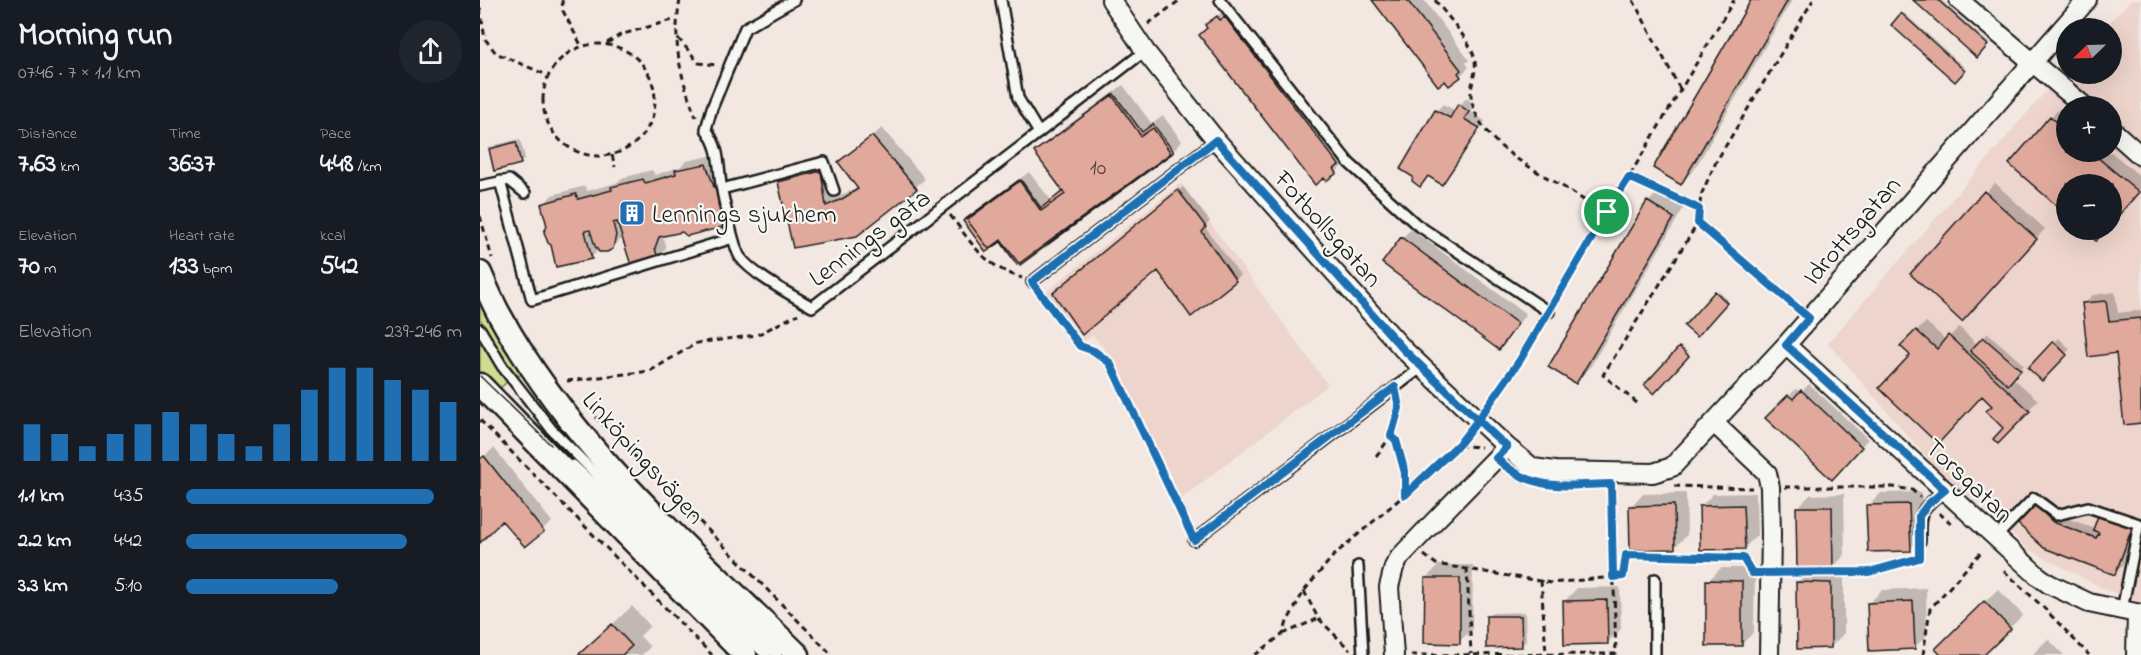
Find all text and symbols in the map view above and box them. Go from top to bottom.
text: Morning run [18,12,172,60]
north arrow [2056,18,2122,84]
map controls [2056,18,2122,240]
button: share [399,20,462,83]
text: 07:46 · 7 × 1.1 km [18,59,141,88]
button: + [2056,96,2122,162]
text: Distance [18,122,77,146]
text: Time [169,122,201,146]
text: Pace [320,122,351,146]
text: 7.63 [18,146,56,184]
text: 36:37 [169,146,215,184]
text: 4:48 [320,146,353,184]
house number: 10 [1090,153,1106,185]
text: km [56,155,80,179]
text: /km [353,155,382,179]
street label: Fotbollsgatan [1263,162,1390,297]
street label: Idrottsgatan [1795,169,1912,295]
button: − [2056,174,2122,240]
street label: Lennings gata [802,181,940,298]
pin [1581,186,1632,237]
icon: arrive [1590,195,1623,228]
place label: Lennings sjukhem [652,197,837,235]
building icon: Lennings sjukhem [617,198,647,228]
text: Elevation [18,224,77,248]
text: Heart rate [169,224,235,248]
text: kcal [320,224,345,248]
text: 70 [18,248,40,286]
text: 133 [169,248,199,286]
text: 542 [320,248,359,286]
text: m [40,257,56,281]
text: bpm [199,257,232,281]
text: Elevation [18,318,92,347]
text: 239–246 m [385,318,462,347]
street label: Linköpingsvägen [571,384,712,534]
street label: Torsgatan [1915,431,2021,534]
text: 1.1 km [18,482,64,511]
text: 4:35 [114,482,144,511]
text: 2.2 km [18,527,71,556]
text: 4:42 [114,527,142,556]
text: 3.3 km [18,572,68,601]
text: 5:10 [114,572,142,601]

